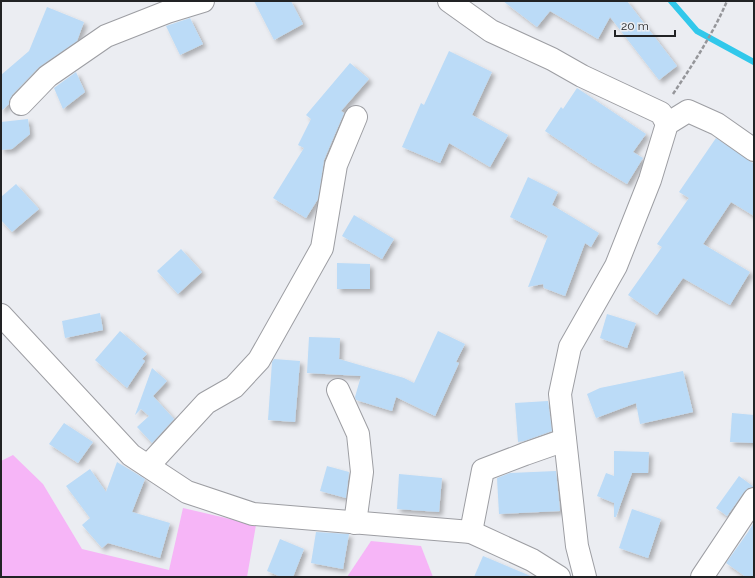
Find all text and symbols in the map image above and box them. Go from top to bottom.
scale bar [615,12,675,38]
text: 20 m [621,19,649,33]

